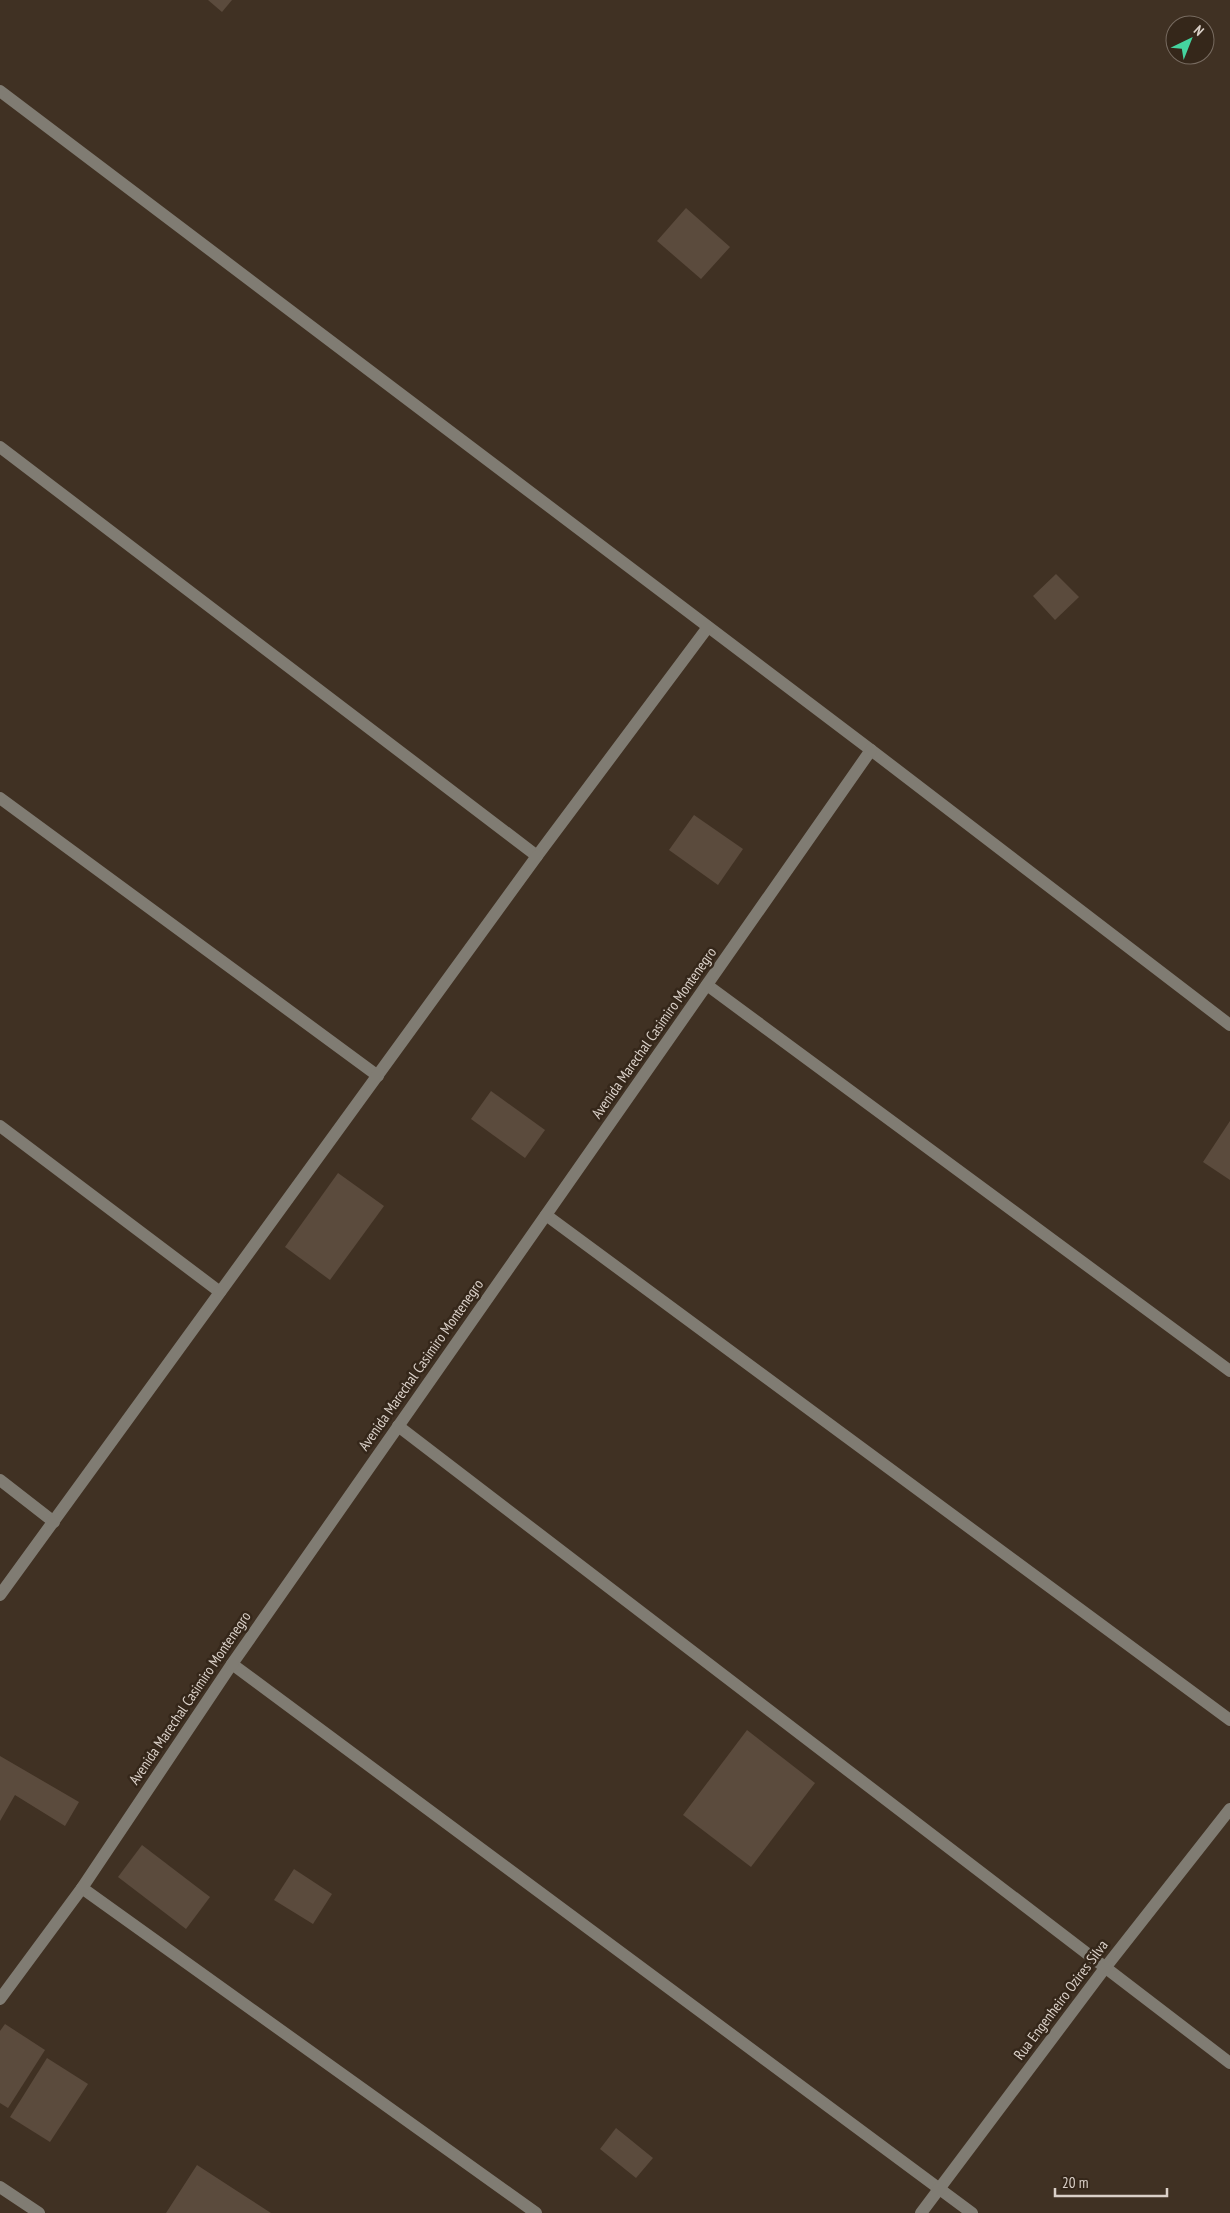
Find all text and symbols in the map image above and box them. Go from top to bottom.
north arrow [1165,15,1215,65]
text: N [1190,21,1208,40]
street label: Avenida Marechal Casimiro Montenegro [587,943,720,1122]
street label: Avenida Marechal Casimiro Montenegro [354,1275,487,1454]
street label: Avenida Marechal Casimiro Montenegro [124,1607,255,1788]
street label: Rua Engenheiro Ozires Silva [1009,1936,1112,2063]
scale bar [1055,2166,1168,2198]
text: 20 m [1062,2173,1088,2192]

